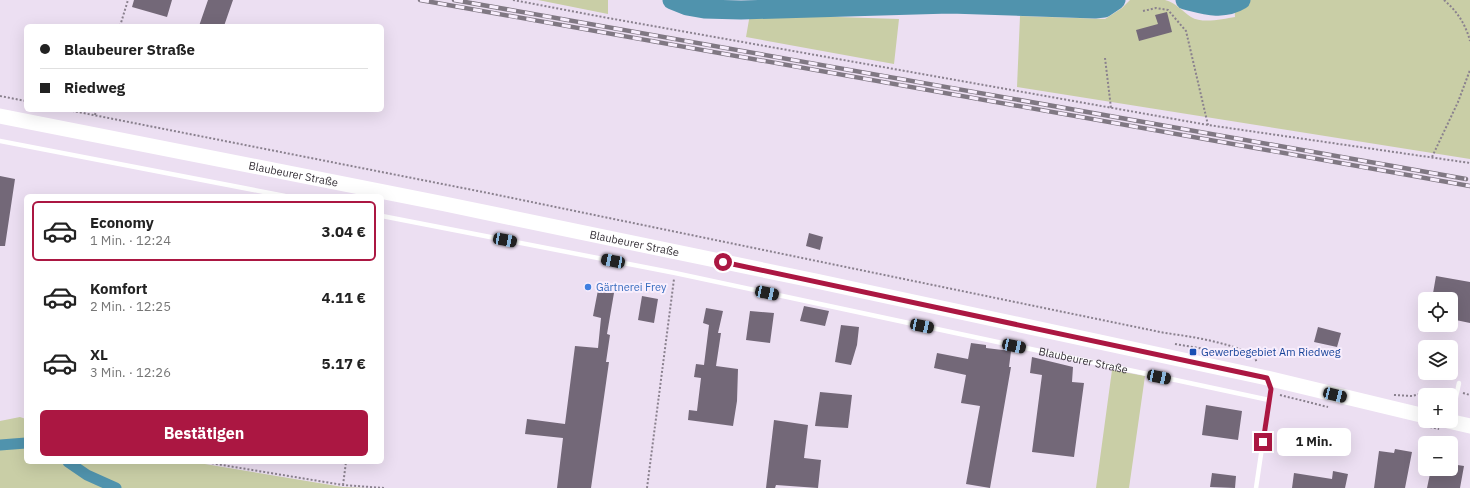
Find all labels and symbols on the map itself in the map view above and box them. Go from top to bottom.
street label: Blaubeurer Straße [247,158,339,190]
street label: Blaubeurer Straße [588,227,680,259]
car [492,232,518,248]
car [600,253,626,269]
route start [714,253,732,271]
place label: Gärtnerei Frey [596,280,667,294]
marker: Gärtnerei Frey [583,282,593,292]
car [754,285,780,301]
car [909,318,935,334]
car [1001,338,1027,354]
street label: Blaubeurer Straße [1037,344,1129,377]
place label: Gewerbegebiet Am Riedweg [1201,345,1341,359]
marker: Gewerbegebiet Am Riedweg [1188,347,1198,357]
car [1146,369,1172,385]
car [1322,386,1348,404]
callout: 1 Min. [1277,428,1351,456]
route end [1254,433,1272,451]

